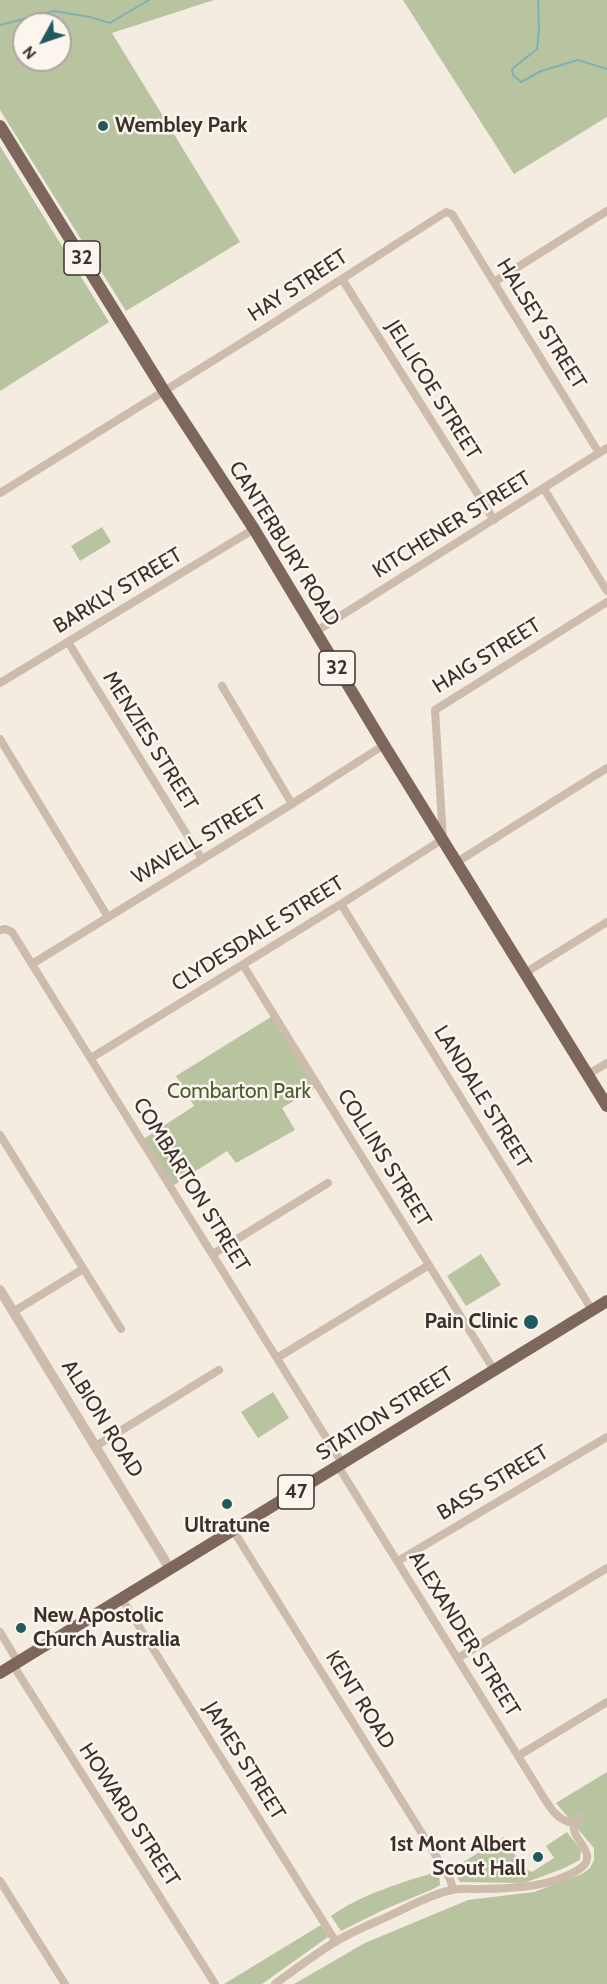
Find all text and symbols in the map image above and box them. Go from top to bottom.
north arrow [12,12,72,72]
text: N [18,42,40,63]
place label: Wembley Park [115,113,247,139]
marker: Wembley Park [96,119,110,133]
road number: 32 [64,241,100,275]
street label: HAY STREET [243,244,353,328]
street label: HALSEY STREET [491,254,591,394]
street label: JELLICOE STREET [380,316,486,464]
street label: CANTERBURY ROAD [223,457,345,631]
street label: KITCHENER STREET [368,466,536,584]
street label: BARKLY STREET [49,543,187,639]
street label: HAIG STREET [428,613,546,699]
road number: 32 [319,651,355,685]
street label: MENZIES STREET [97,667,203,815]
street label: WAVELL STREET [127,790,271,890]
street label: CLYDESDALE STREET [167,871,349,997]
street label: LANDALE STREET [428,1021,536,1173]
park label: Combarton Park [167,1079,311,1105]
street label: COLLINS STREET [332,1085,436,1231]
street label: COMBARTON STREET [127,1093,255,1277]
place label: Pain Clinic [424,1309,518,1335]
marker: Pain Clinic [522,1313,540,1331]
street label: ALBION ROAD [56,1356,148,1482]
street label: STATION STREET [312,1362,458,1466]
street label: BASS STREET [433,1440,553,1526]
road number: 47 [278,1475,314,1509]
marker: Ultratune [220,1497,234,1511]
place label: Ultratune [184,1513,270,1539]
street label: ALEXANDER STREET [403,1547,525,1721]
place label: New Apostolic Church Australia [33,1603,180,1653]
marker: New Apostolic Church Australia [14,1621,28,1635]
street label: KENT ROAD [320,1646,400,1754]
street label: JAMES STREET [198,1697,290,1825]
street label: HOWARD STREET [73,1738,185,1892]
place label: 1st Mont Albert Scout Hall [389,1832,526,1882]
marker: 1st Mont Albert Scout Hall [531,1850,545,1864]

